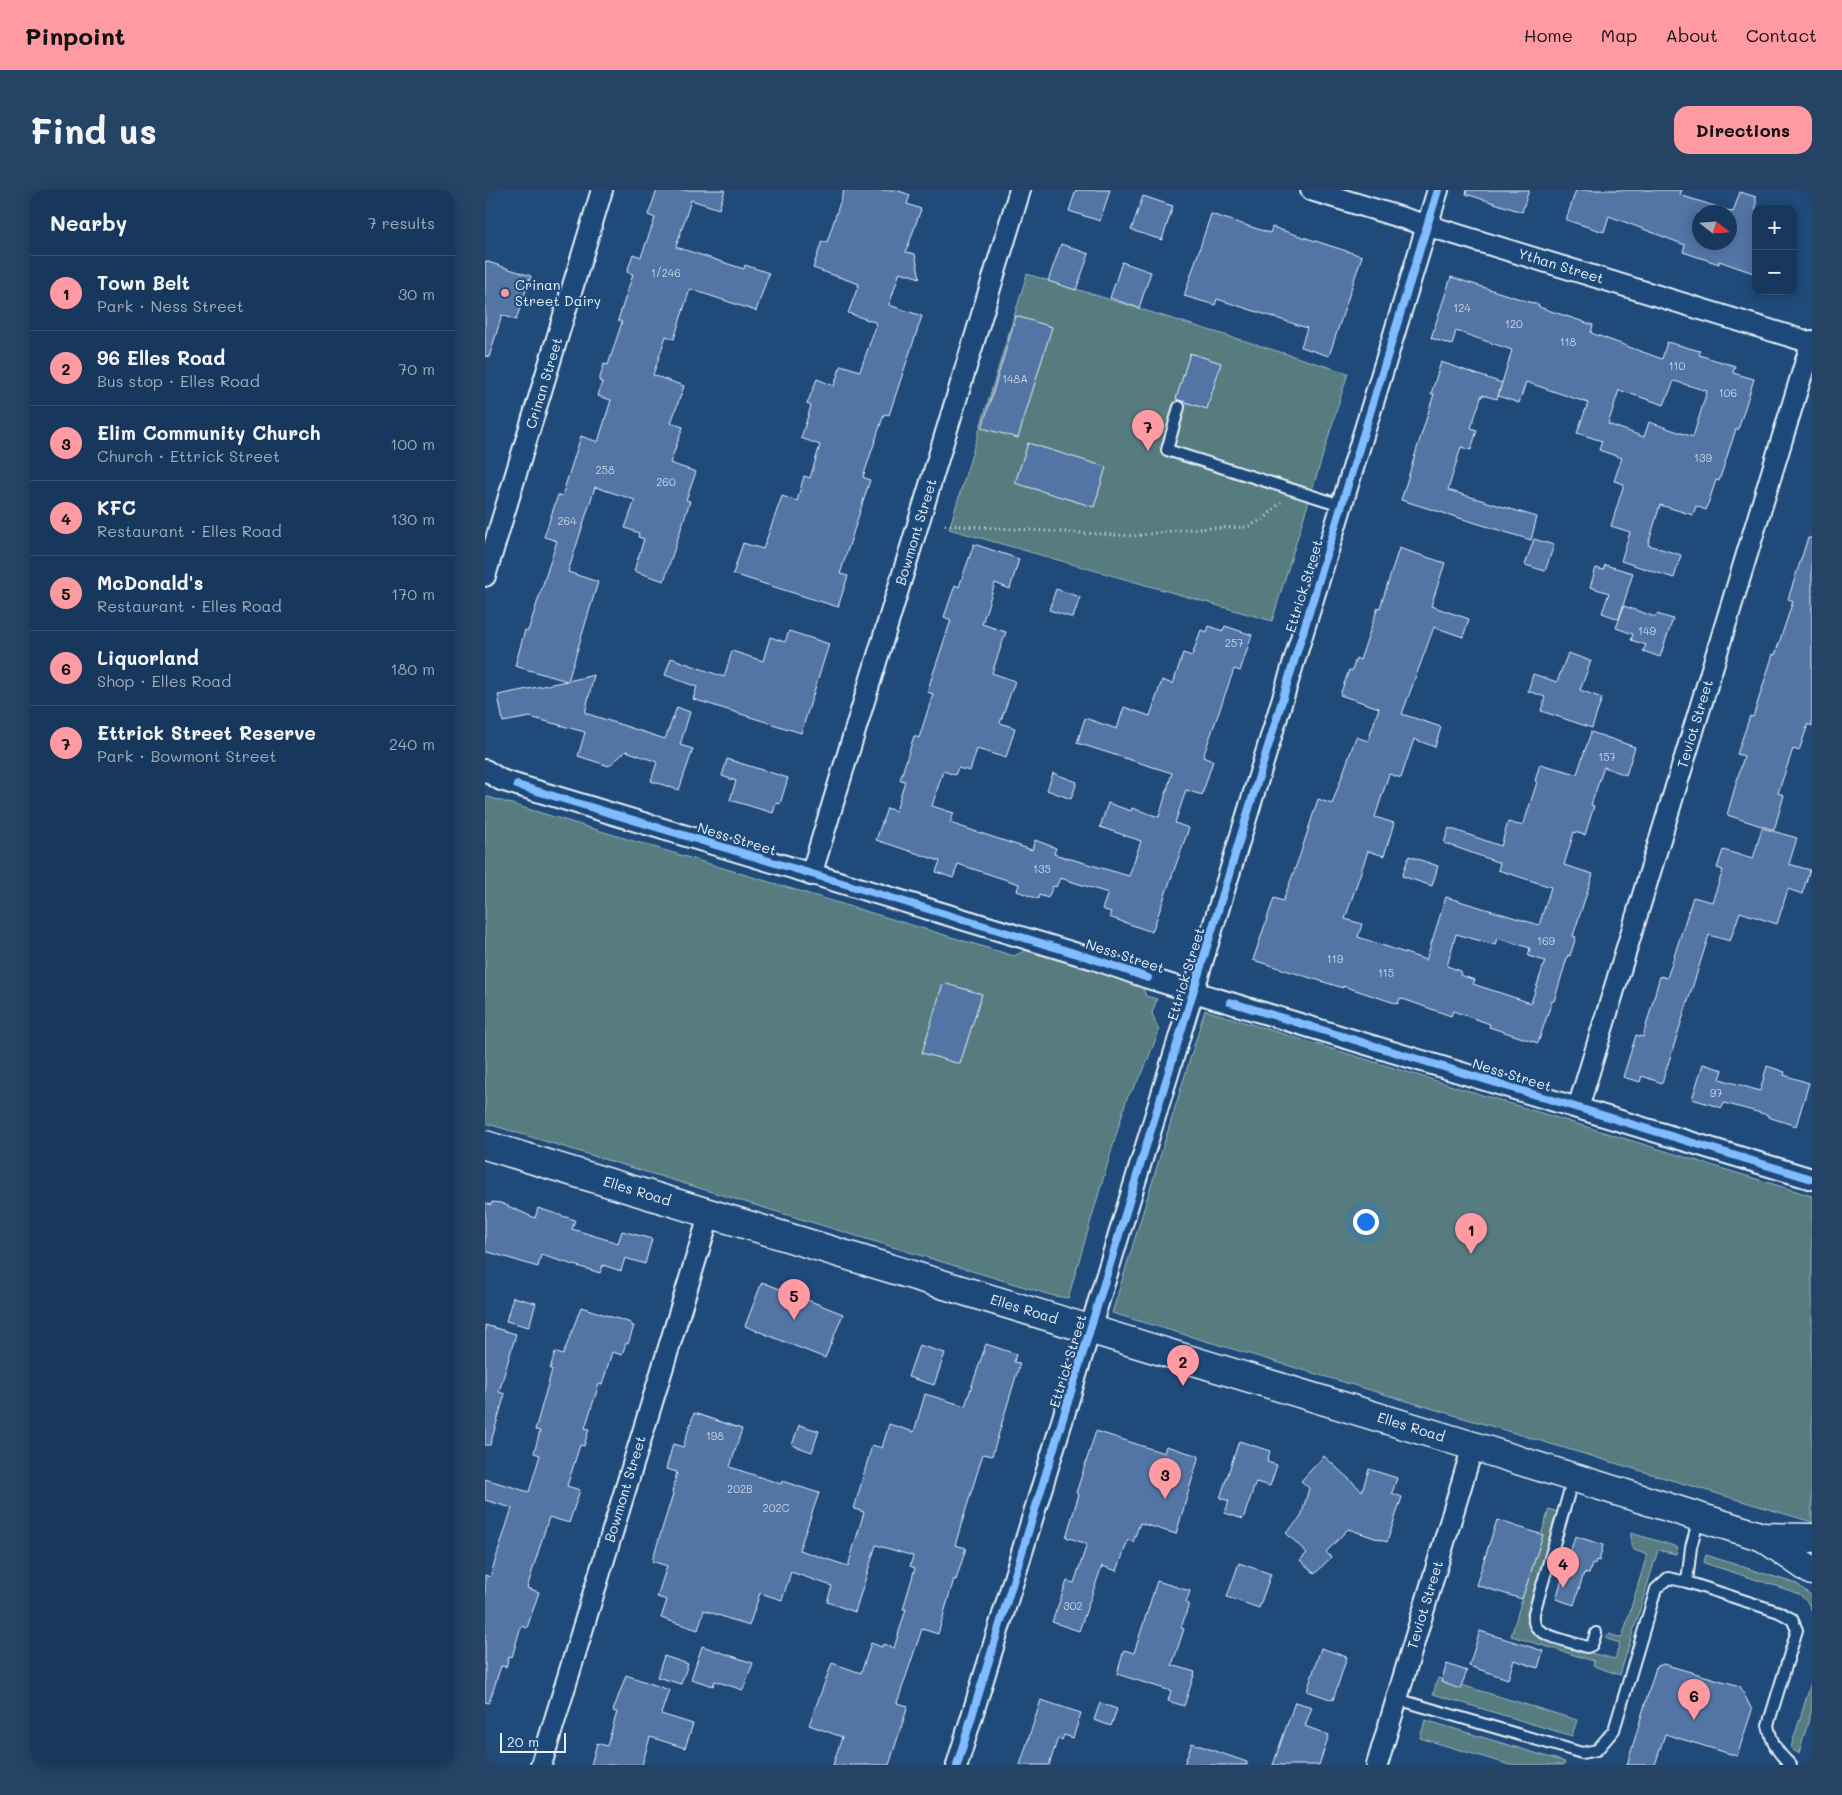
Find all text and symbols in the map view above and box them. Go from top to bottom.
text: Pinpoint [25,20,126,51]
text: Home [1524,23,1573,47]
text: Map [1601,23,1637,47]
text: About [1665,23,1718,47]
text: Contact [1746,23,1817,47]
button: Directions [1674,106,1812,154]
text: Find us [30,107,157,153]
north arrow [1692,205,1737,250]
map controls [1752,205,1797,295]
button: + [1752,205,1797,250]
text: Nearby [50,209,127,236]
text: 7 results [368,212,435,233]
street label: Ythan Street [1516,243,1606,288]
button: − [1752,250,1797,295]
house number: 1/246 [651,265,681,280]
text: Town Belt [97,270,190,295]
place label: Crinan Street Dairy [515,275,601,310]
text: 1 [62,283,70,304]
text: 30 m [398,283,435,304]
marker: Crinan Street Dairy [499,287,511,299]
text: Park · Ness Street [97,295,244,316]
house number: 124 [1453,300,1471,315]
house number: 120 [1505,316,1523,331]
house number: 118 [1560,334,1577,349]
street label: Crinan Street [521,335,566,431]
text: 96 Elles Road [97,345,225,370]
text: 2 [62,358,70,379]
text: 70 m [398,358,435,379]
house number: 110 [1669,358,1686,373]
text: Bus stop · Elles Road [97,370,260,391]
house number: 148A [1002,371,1028,386]
house number: 106 [1719,385,1737,400]
pin: 7 [1132,410,1164,451]
text: Elim Community Church [97,420,321,445]
text: 3 [61,433,71,454]
text: 100 m [390,433,435,454]
text: Church · Ettrick Street [97,445,280,466]
house number: 139 [1694,450,1712,465]
house number: 258 [595,462,615,477]
house number: 260 [656,474,676,489]
street label: Bowmont Street [890,476,941,587]
text: KFC [97,495,136,520]
text: 4 [61,508,71,529]
text: 130 m [391,508,435,529]
house number: 264 [557,513,577,528]
text: Restaurant · Elles Road [97,520,282,541]
street label: Ettrick Street [1280,537,1327,635]
text: McDonald's [97,570,203,595]
text: 5 [61,583,71,604]
text: 170 m [391,583,435,604]
text: Restaurant · Elles Road [97,595,282,616]
house number: 149 [1638,623,1656,638]
house number: 257 [1225,635,1243,650]
text: Liquorland [97,645,199,670]
text: 6 [61,658,71,679]
text: 180 m [390,658,435,679]
text: Shop · Elles Road [97,670,231,691]
street label: Teviot Street [1672,677,1717,770]
text: Ettrick Street Reserve [97,720,316,745]
text: 7 [62,733,70,754]
text: 240 m [389,733,435,754]
text: Park · Bowmont Street [97,745,277,766]
house number: 157 [1598,749,1616,764]
street label: Ness Street [695,817,779,860]
house number: 135 [1033,861,1051,876]
street label: Ettrick Street [1162,925,1209,1023]
house number: 169 [1537,933,1556,948]
street label: Ness Street [1083,934,1167,977]
house number: 119 [1327,951,1344,966]
house number: 115 [1378,965,1394,980]
street label: Ness Street [1470,1053,1554,1096]
house number: 97 [1710,1085,1722,1100]
street label: Elles Road [601,1171,673,1210]
your location [1353,1209,1379,1235]
pin: 1 [1455,1213,1487,1254]
pin: 5 [778,1279,810,1320]
street label: Elles Road [988,1289,1060,1328]
street label: Ettrick Street [1044,1312,1091,1410]
pin: 2 [1167,1345,1199,1386]
street label: Elles Road [1375,1407,1447,1446]
house number: 198 [706,1428,724,1443]
street label: Bowmont Street [599,1433,650,1544]
pin: 3 [1149,1458,1181,1499]
house number: 202B [727,1481,753,1496]
house number: 202C [763,1500,790,1515]
pin: 4 [1547,1547,1579,1588]
street label: Teviot Street [1402,1558,1447,1651]
house number: 302 [1063,1598,1083,1613]
pin: 6 [1678,1679,1710,1720]
scale bar [500,1730,566,1753]
text: 20 m [507,1732,539,1751]

